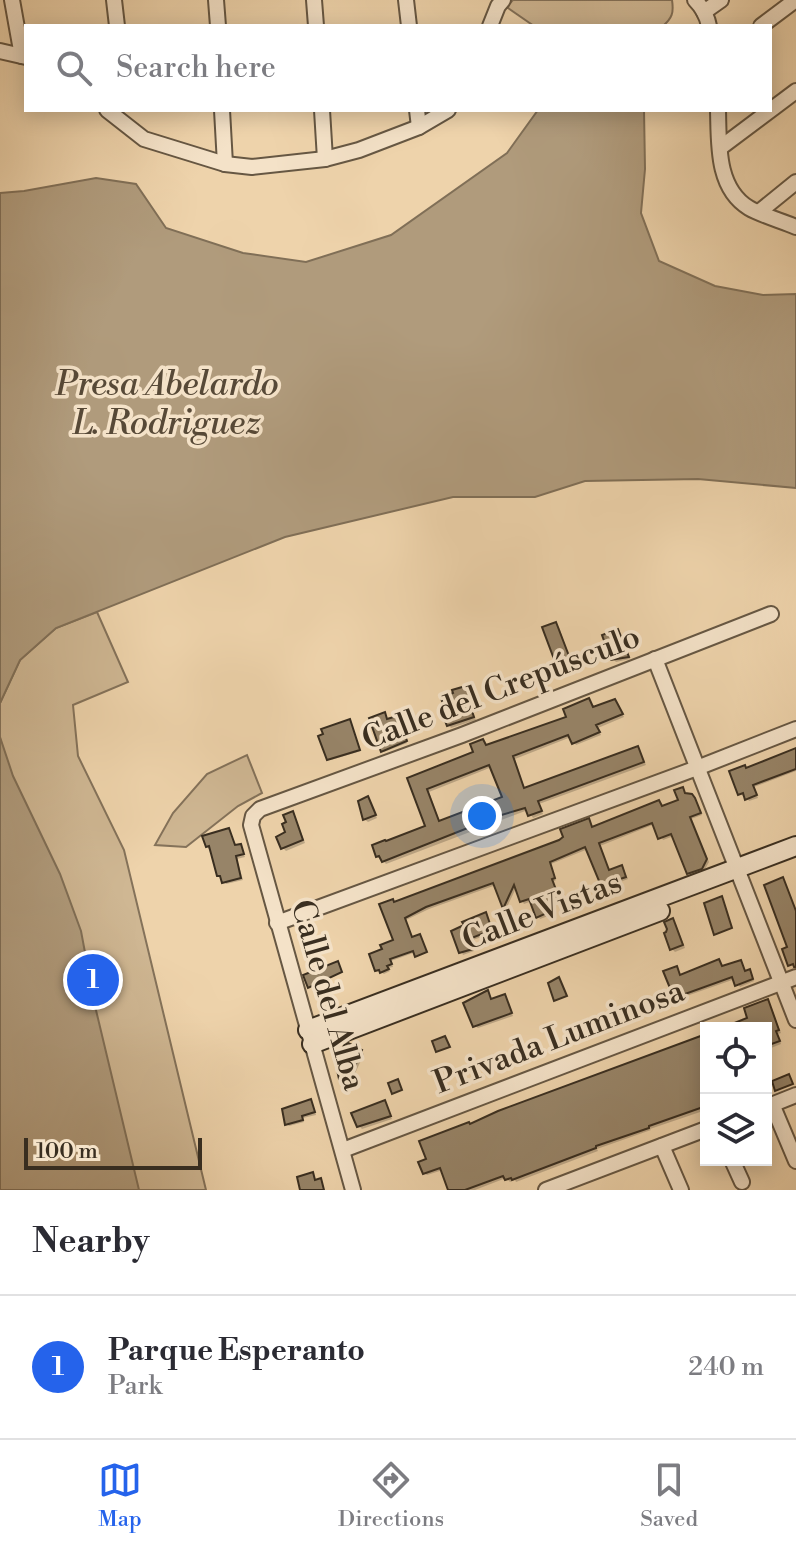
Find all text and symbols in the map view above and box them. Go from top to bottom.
search box [24,24,772,112]
icon: search [52,46,96,90]
text: Search here [116,49,276,87]
water label: Presa Abelardo L. Rodriguez [54,364,279,445]
street label: Calle del Crepúsculo [356,617,646,759]
your location [462,796,502,836]
street label: Calle Vistas [456,862,628,960]
street label: Calle del Alba [282,895,374,1096]
pin: 1 [67,950,119,1010]
street label: Privada Luminosa [428,971,691,1103]
map controls [700,1022,772,1166]
button: locate [700,1022,772,1094]
button: layers [700,1094,772,1166]
scale bar [24,1134,202,1170]
text: 100 m [36,1138,98,1165]
text: Nearby [32,1221,150,1263]
text: Parque Esperanto [108,1332,365,1370]
text: 1 [52,1351,64,1383]
text: 240 m [688,1351,764,1383]
text: Park [108,1370,162,1402]
tab: Map [98,1458,142,1533]
tab: Directions [338,1458,444,1533]
tab: Saved [640,1458,698,1533]

